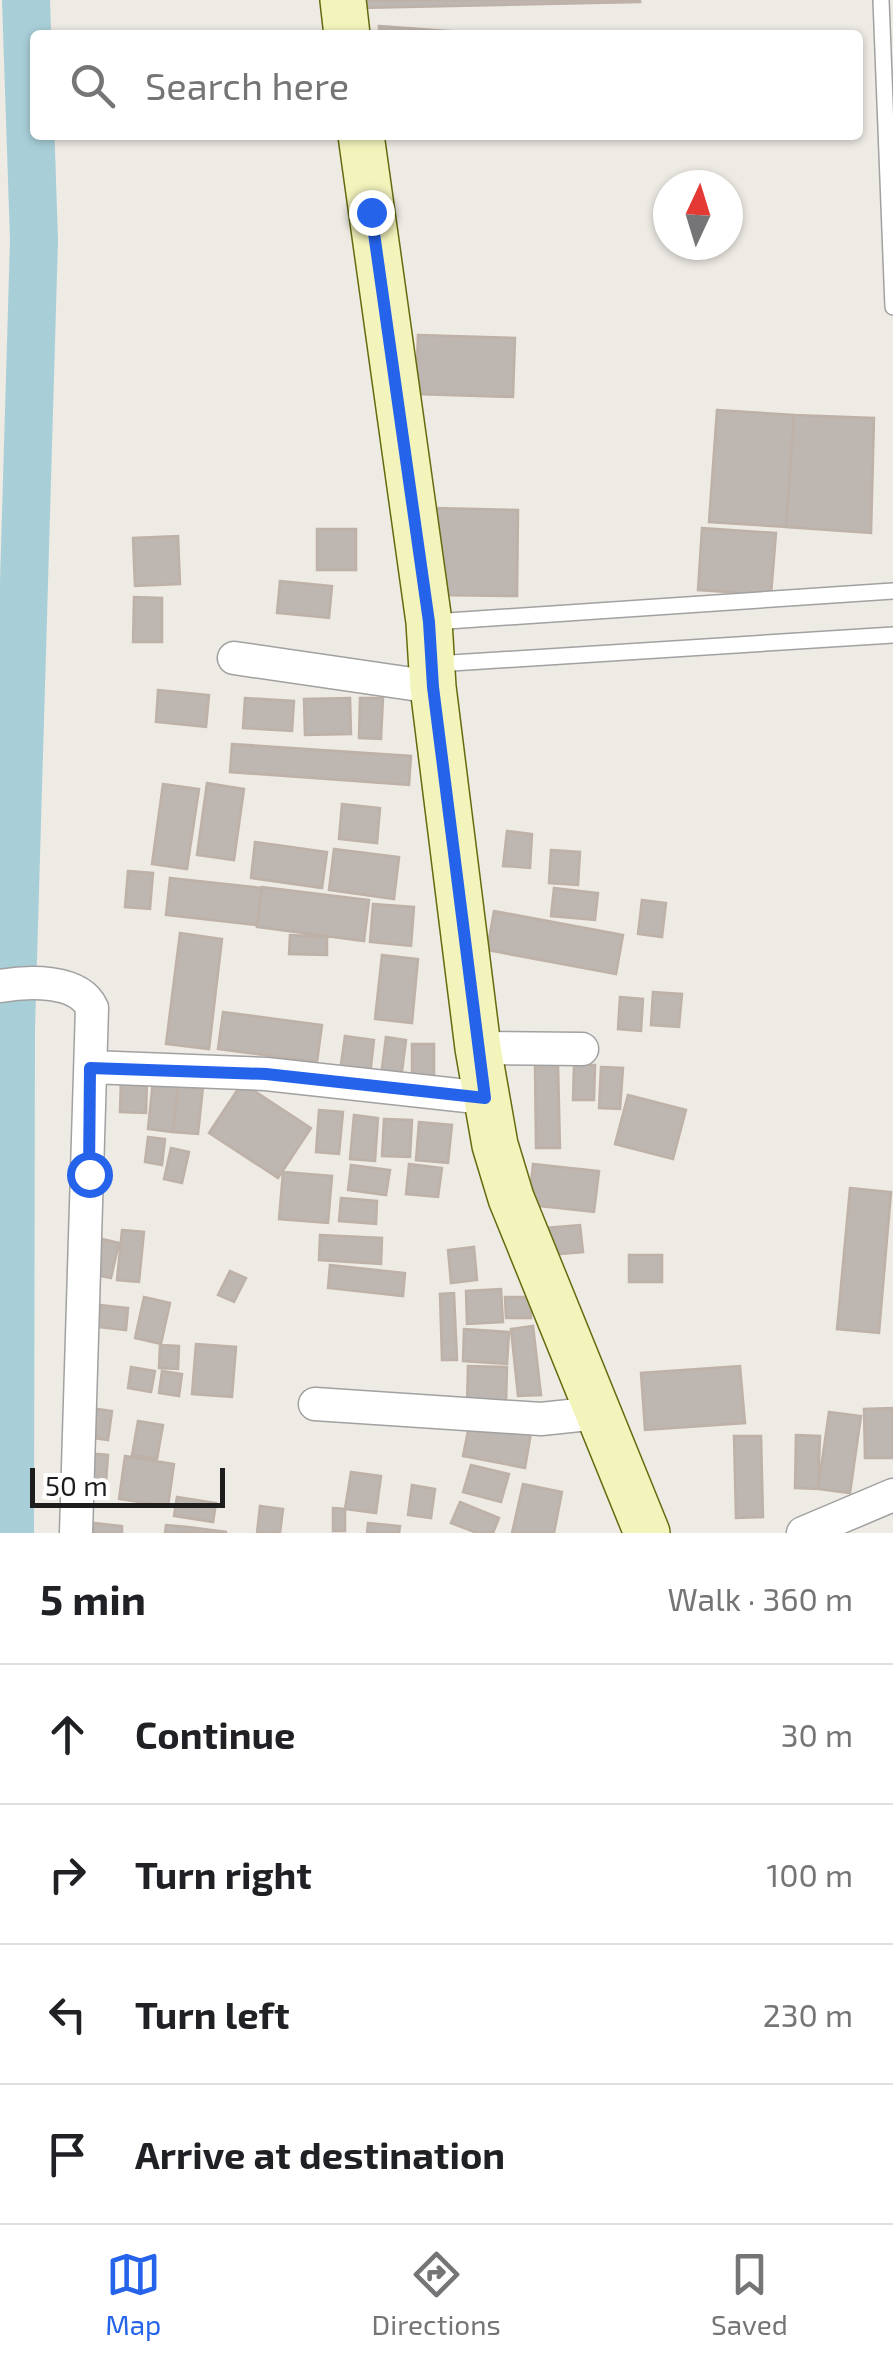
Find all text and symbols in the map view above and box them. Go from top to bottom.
search box [30,30,863,140]
icon: search [65,58,120,113]
text: Search here [145,62,349,108]
north arrow [653,170,743,260]
route end [349,190,395,236]
route start [67,1152,113,1198]
scale bar [30,1463,225,1508]
text: 50 m [45,1468,108,1502]
text: 5 min [40,1573,146,1623]
text: Walk · 360 m [668,1579,853,1617]
icon: ahead [40,1707,95,1762]
text: Continue [135,1711,295,1757]
text: 30 m [781,1715,853,1753]
icon: right [40,1847,95,1902]
text: Turn right [135,1851,312,1897]
text: 100 m [767,1855,853,1893]
icon: left [40,1987,95,2042]
text: Turn left [135,1991,290,2037]
text: 230 m [763,1995,853,2033]
icon: arrive [40,2127,95,2182]
text: Arrive at destination [135,2131,505,2177]
tab: Map [105,2247,161,2341]
tab: Directions [372,2247,501,2341]
tab: Saved [711,2247,788,2341]

